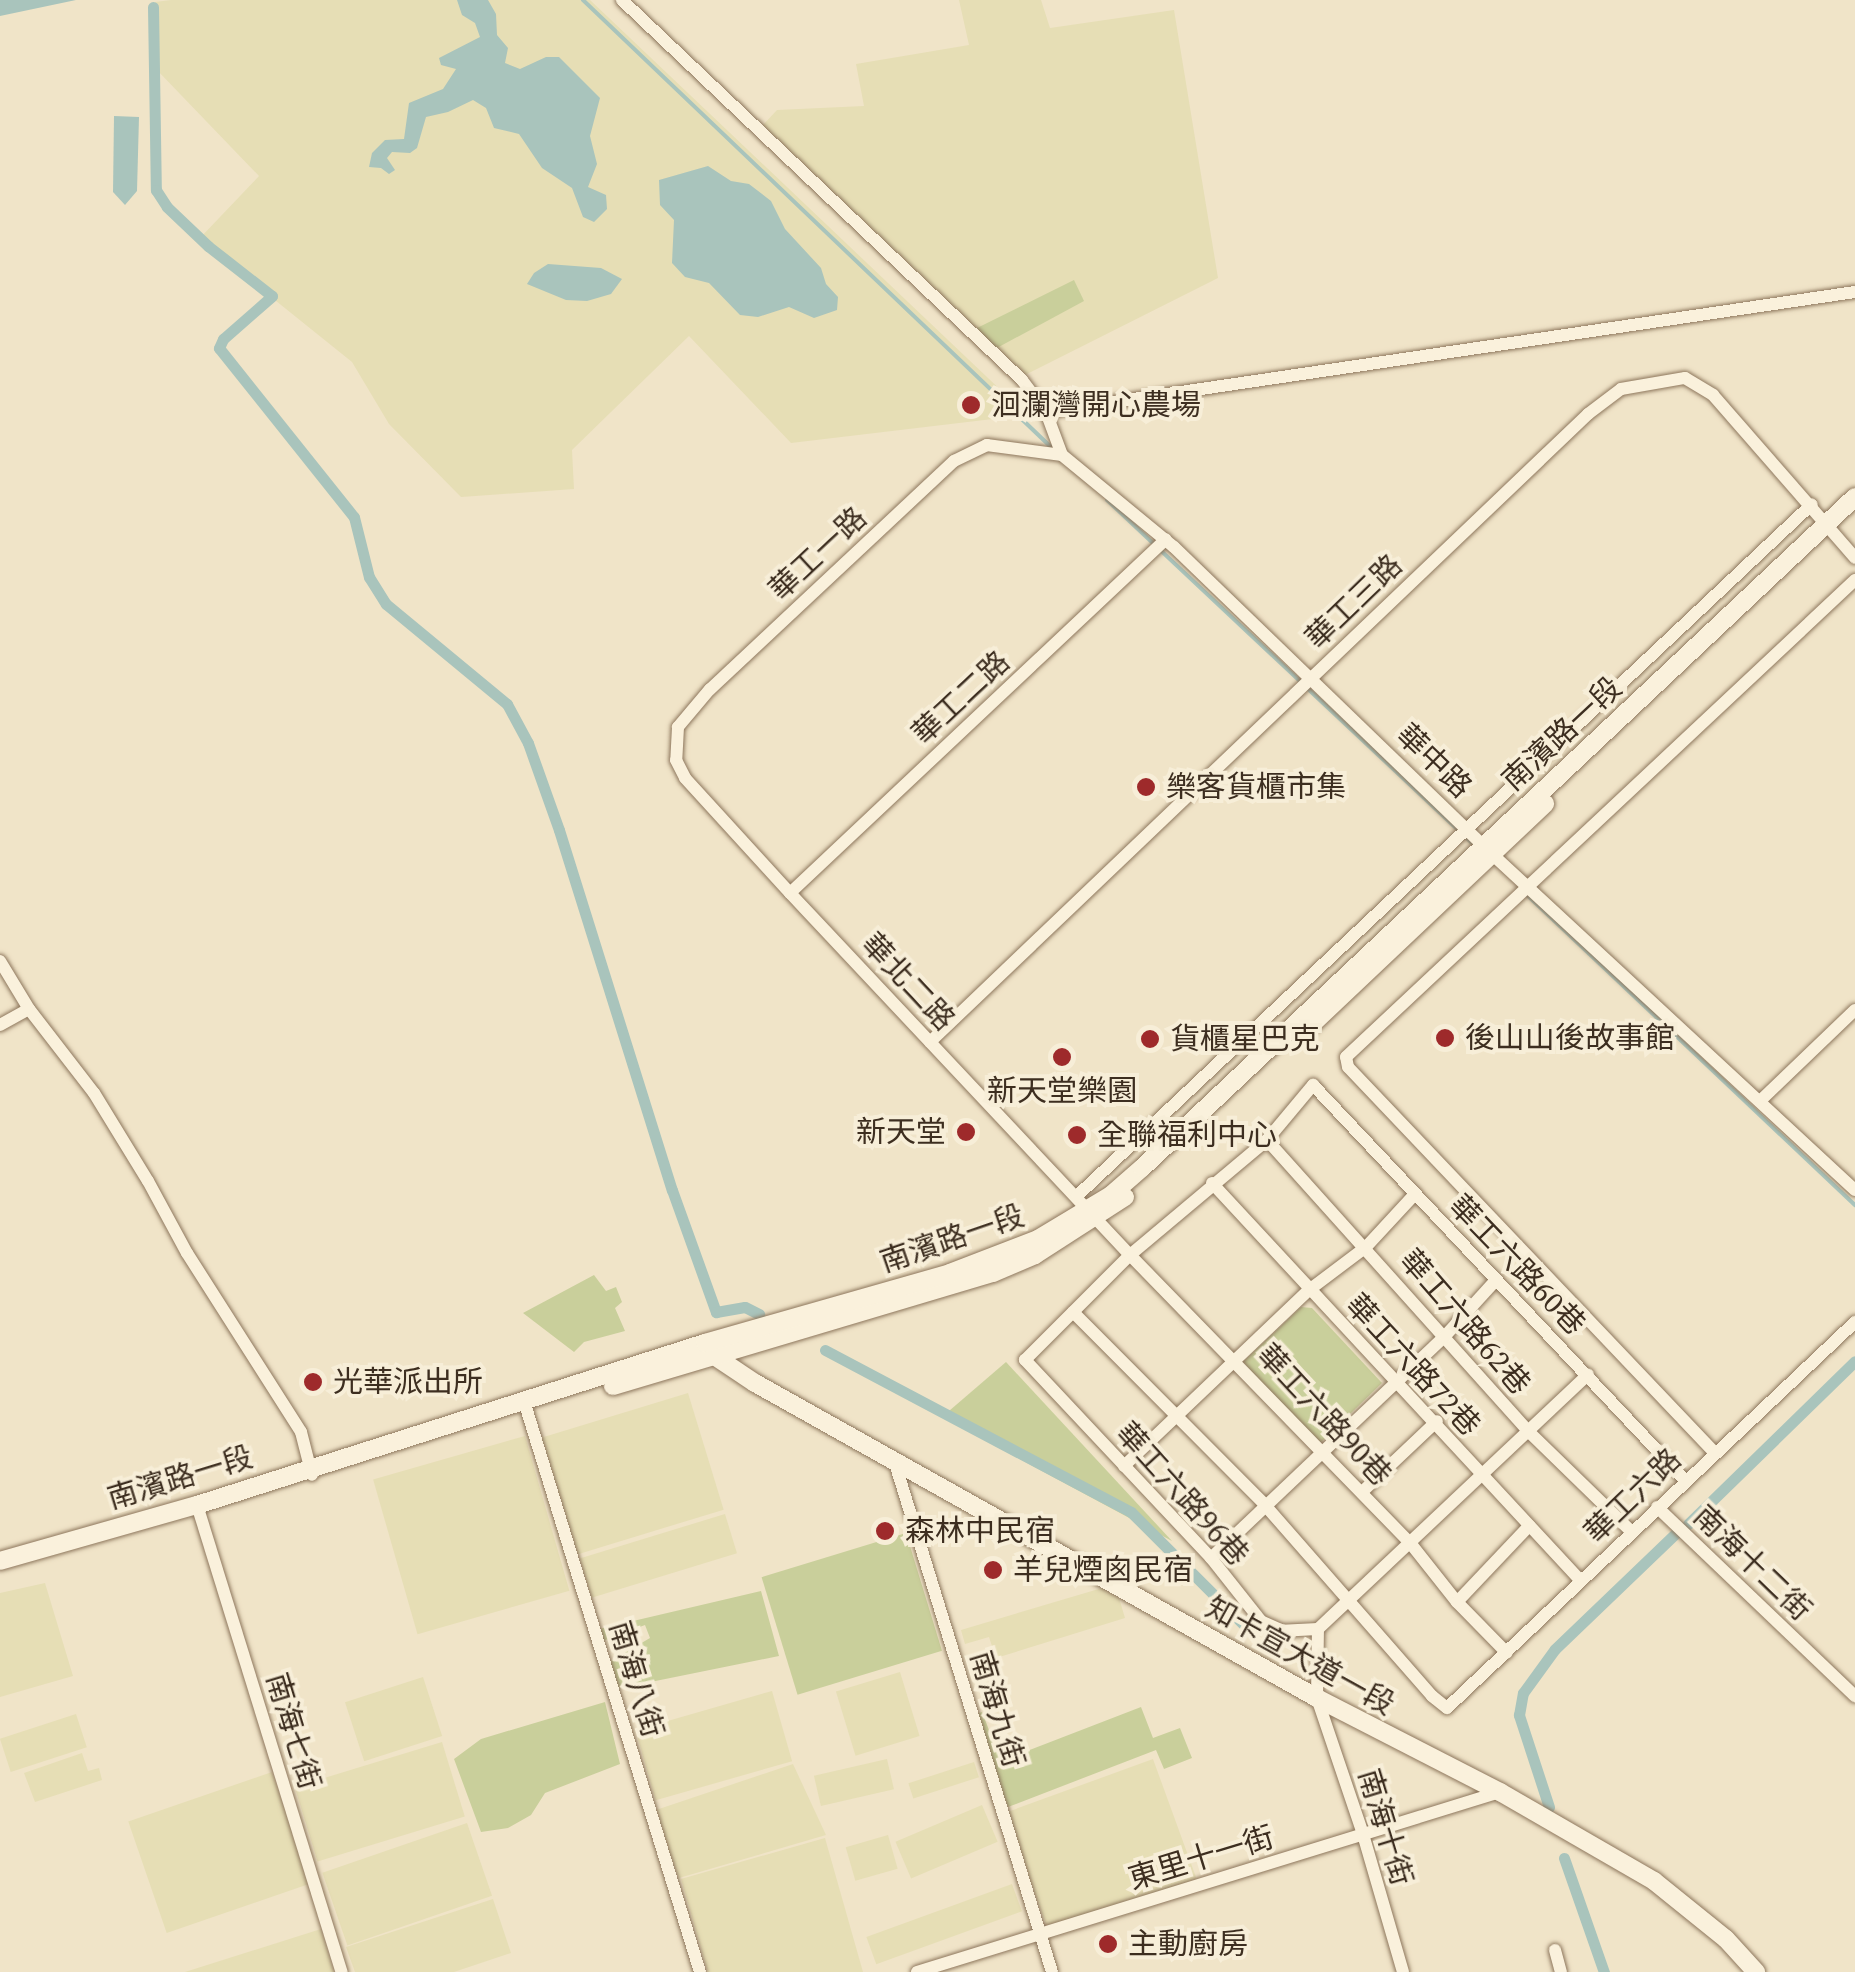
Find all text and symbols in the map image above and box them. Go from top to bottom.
place label: 洄瀾灣開心農場 [991,387,1201,423]
marker: 洄瀾灣開心農場 [960,394,982,416]
street label: 華工一路 [762,500,874,608]
street label: 華工三路 [1298,547,1410,657]
street label: 華工二路 [905,644,1017,752]
street label: 南濱路一段 [1495,670,1629,798]
street label: 華中路 [1389,717,1479,805]
place label: 樂客貨櫃市集 [1166,769,1346,805]
marker: 樂客貨櫃市集 [1135,776,1157,798]
street label: 華北二路 [854,926,962,1038]
place label: 後山山後故事館 [1465,1020,1675,1056]
place label: 貨櫃星巴克 [1170,1021,1320,1057]
marker: 後山山後故事館 [1434,1027,1456,1049]
marker: 貨櫃星巴克 [1139,1028,1161,1050]
marker: 新天堂樂園 [1051,1046,1073,1068]
place label: 新天堂樂園 [987,1073,1137,1109]
place label: 新天堂 [856,1114,946,1150]
place label: 全聯福利中心 [1097,1117,1277,1153]
marker: 新天堂 [955,1121,977,1143]
marker: 全聯福利中心 [1066,1124,1088,1146]
street label: 華工六路60巷 [1442,1188,1592,1342]
street label: 南濱路一段 [875,1198,1029,1280]
street label: 華工六路62巷 [1392,1242,1538,1402]
street label: 華工六路72巷 [1338,1287,1488,1443]
street label: 華工六路90巷 [1249,1337,1399,1493]
place label: 光華派出所 [333,1364,483,1400]
marker: 光華派出所 [302,1371,324,1393]
street label: 華工六路96巷 [1108,1415,1256,1573]
street label: 南濱路一段 [103,1439,257,1517]
street label: 華工六路 [1577,1441,1689,1551]
street label: 南海十二街 [1686,1498,1818,1628]
place label: 森林中民宿 [905,1513,1055,1549]
marker: 森林中民宿 [874,1520,896,1542]
place label: 羊兒煙囪民宿 [1013,1552,1193,1588]
marker: 羊兒煙囪民宿 [982,1559,1004,1581]
street label: 知卡宣大道一段 [1199,1589,1401,1723]
street label: 南海八街 [601,1616,671,1742]
street label: 南海九街 [962,1646,1032,1772]
street label: 南海七街 [258,1668,328,1794]
street label: 南海十街 [1350,1764,1420,1890]
street label: 東里十一街 [1124,1819,1278,1897]
place label: 主動廚房 [1128,1926,1248,1962]
marker: 主動廚房 [1097,1933,1119,1955]

